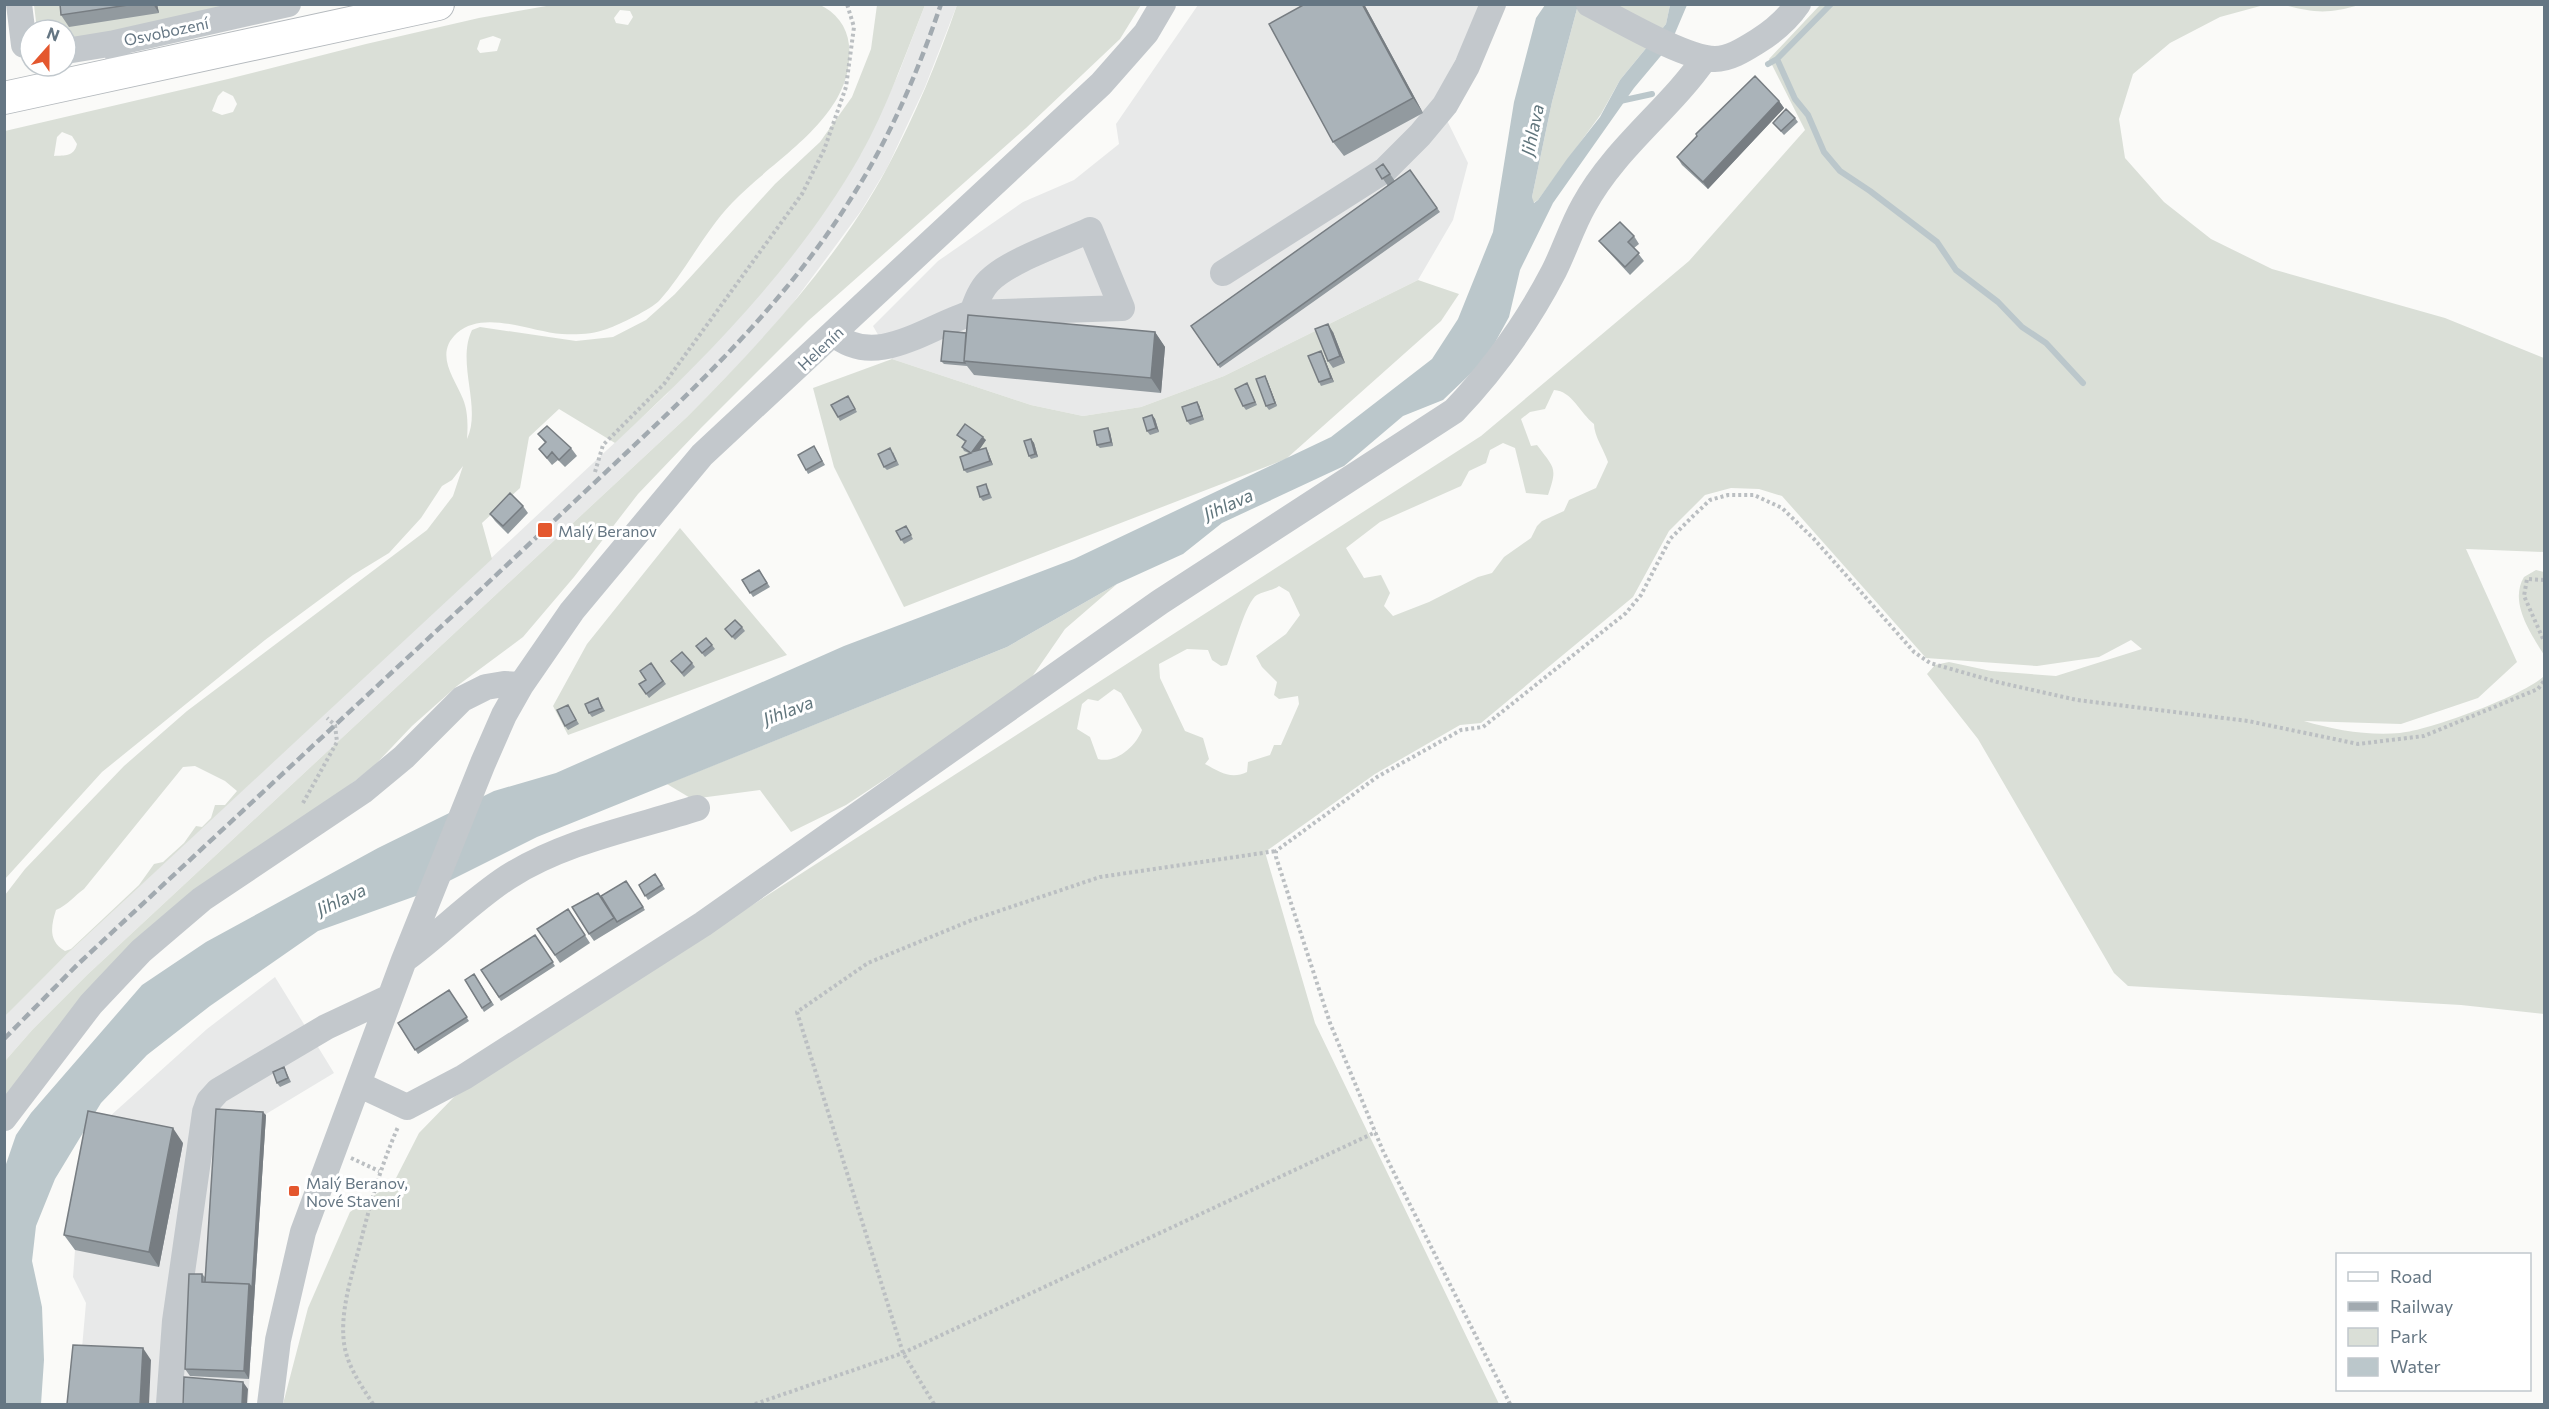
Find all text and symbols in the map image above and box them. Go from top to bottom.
street label: Osvobození [122,13,211,49]
north arrow [18,18,78,78]
text: N [45,23,63,45]
water label: Jihlava [1515,102,1548,160]
street label: Helenín [793,322,847,374]
water label: Jihlava [1198,483,1256,525]
marker: Malý Beranov [536,521,554,539]
place label: Malý Beranov [558,521,657,540]
water label: Jihlava [758,690,816,730]
water label: Jihlava [311,878,369,921]
place label: Malý Beranov, Nové Stavení [306,1173,408,1210]
marker: Malý Beranov, Nové Stavení [287,1184,301,1198]
legend [2336,1253,2531,1391]
text: Road [2390,1265,2432,1287]
text: Railway [2390,1295,2453,1317]
text: Park [2390,1325,2428,1347]
text: Water [2390,1355,2441,1377]

